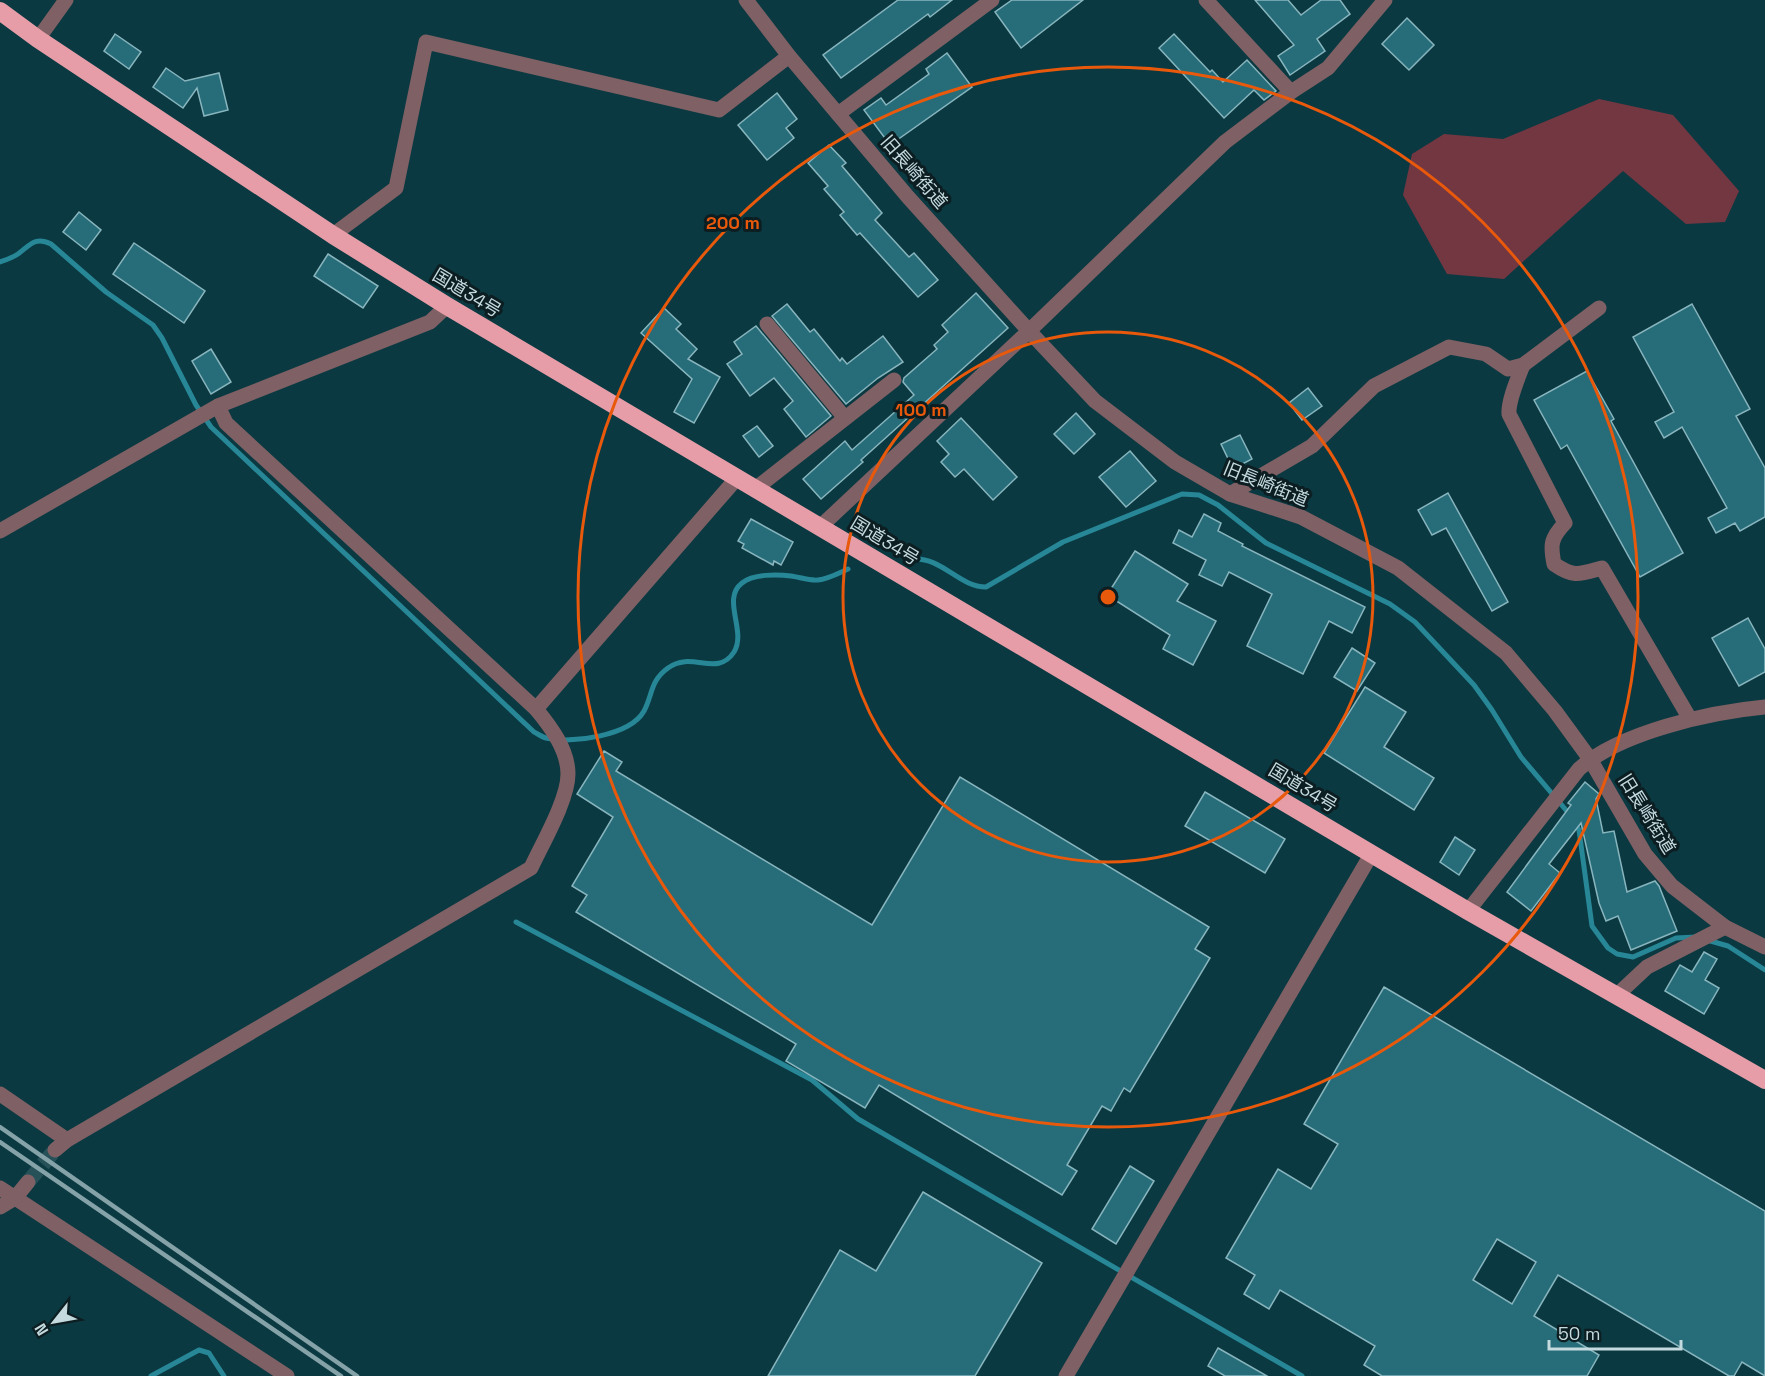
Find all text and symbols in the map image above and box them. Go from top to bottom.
street label: 旧長崎街道 [876,130,953,213]
text: 200 m [706,211,760,234]
street label: 国道34号 [429,263,506,322]
text: 100 m [895,398,947,421]
street label: 旧長崎街道 [1220,456,1312,511]
street label: 国道34号 [847,511,924,570]
centre of rings [1098,587,1118,607]
street label: 国道34号 [1265,758,1342,817]
street label: 旧長崎街道 [1614,769,1681,858]
north arrow [24,1292,84,1352]
scale bar [1549,1313,1681,1351]
text: N [30,1319,53,1339]
text: 50 m [1558,1322,1600,1345]

